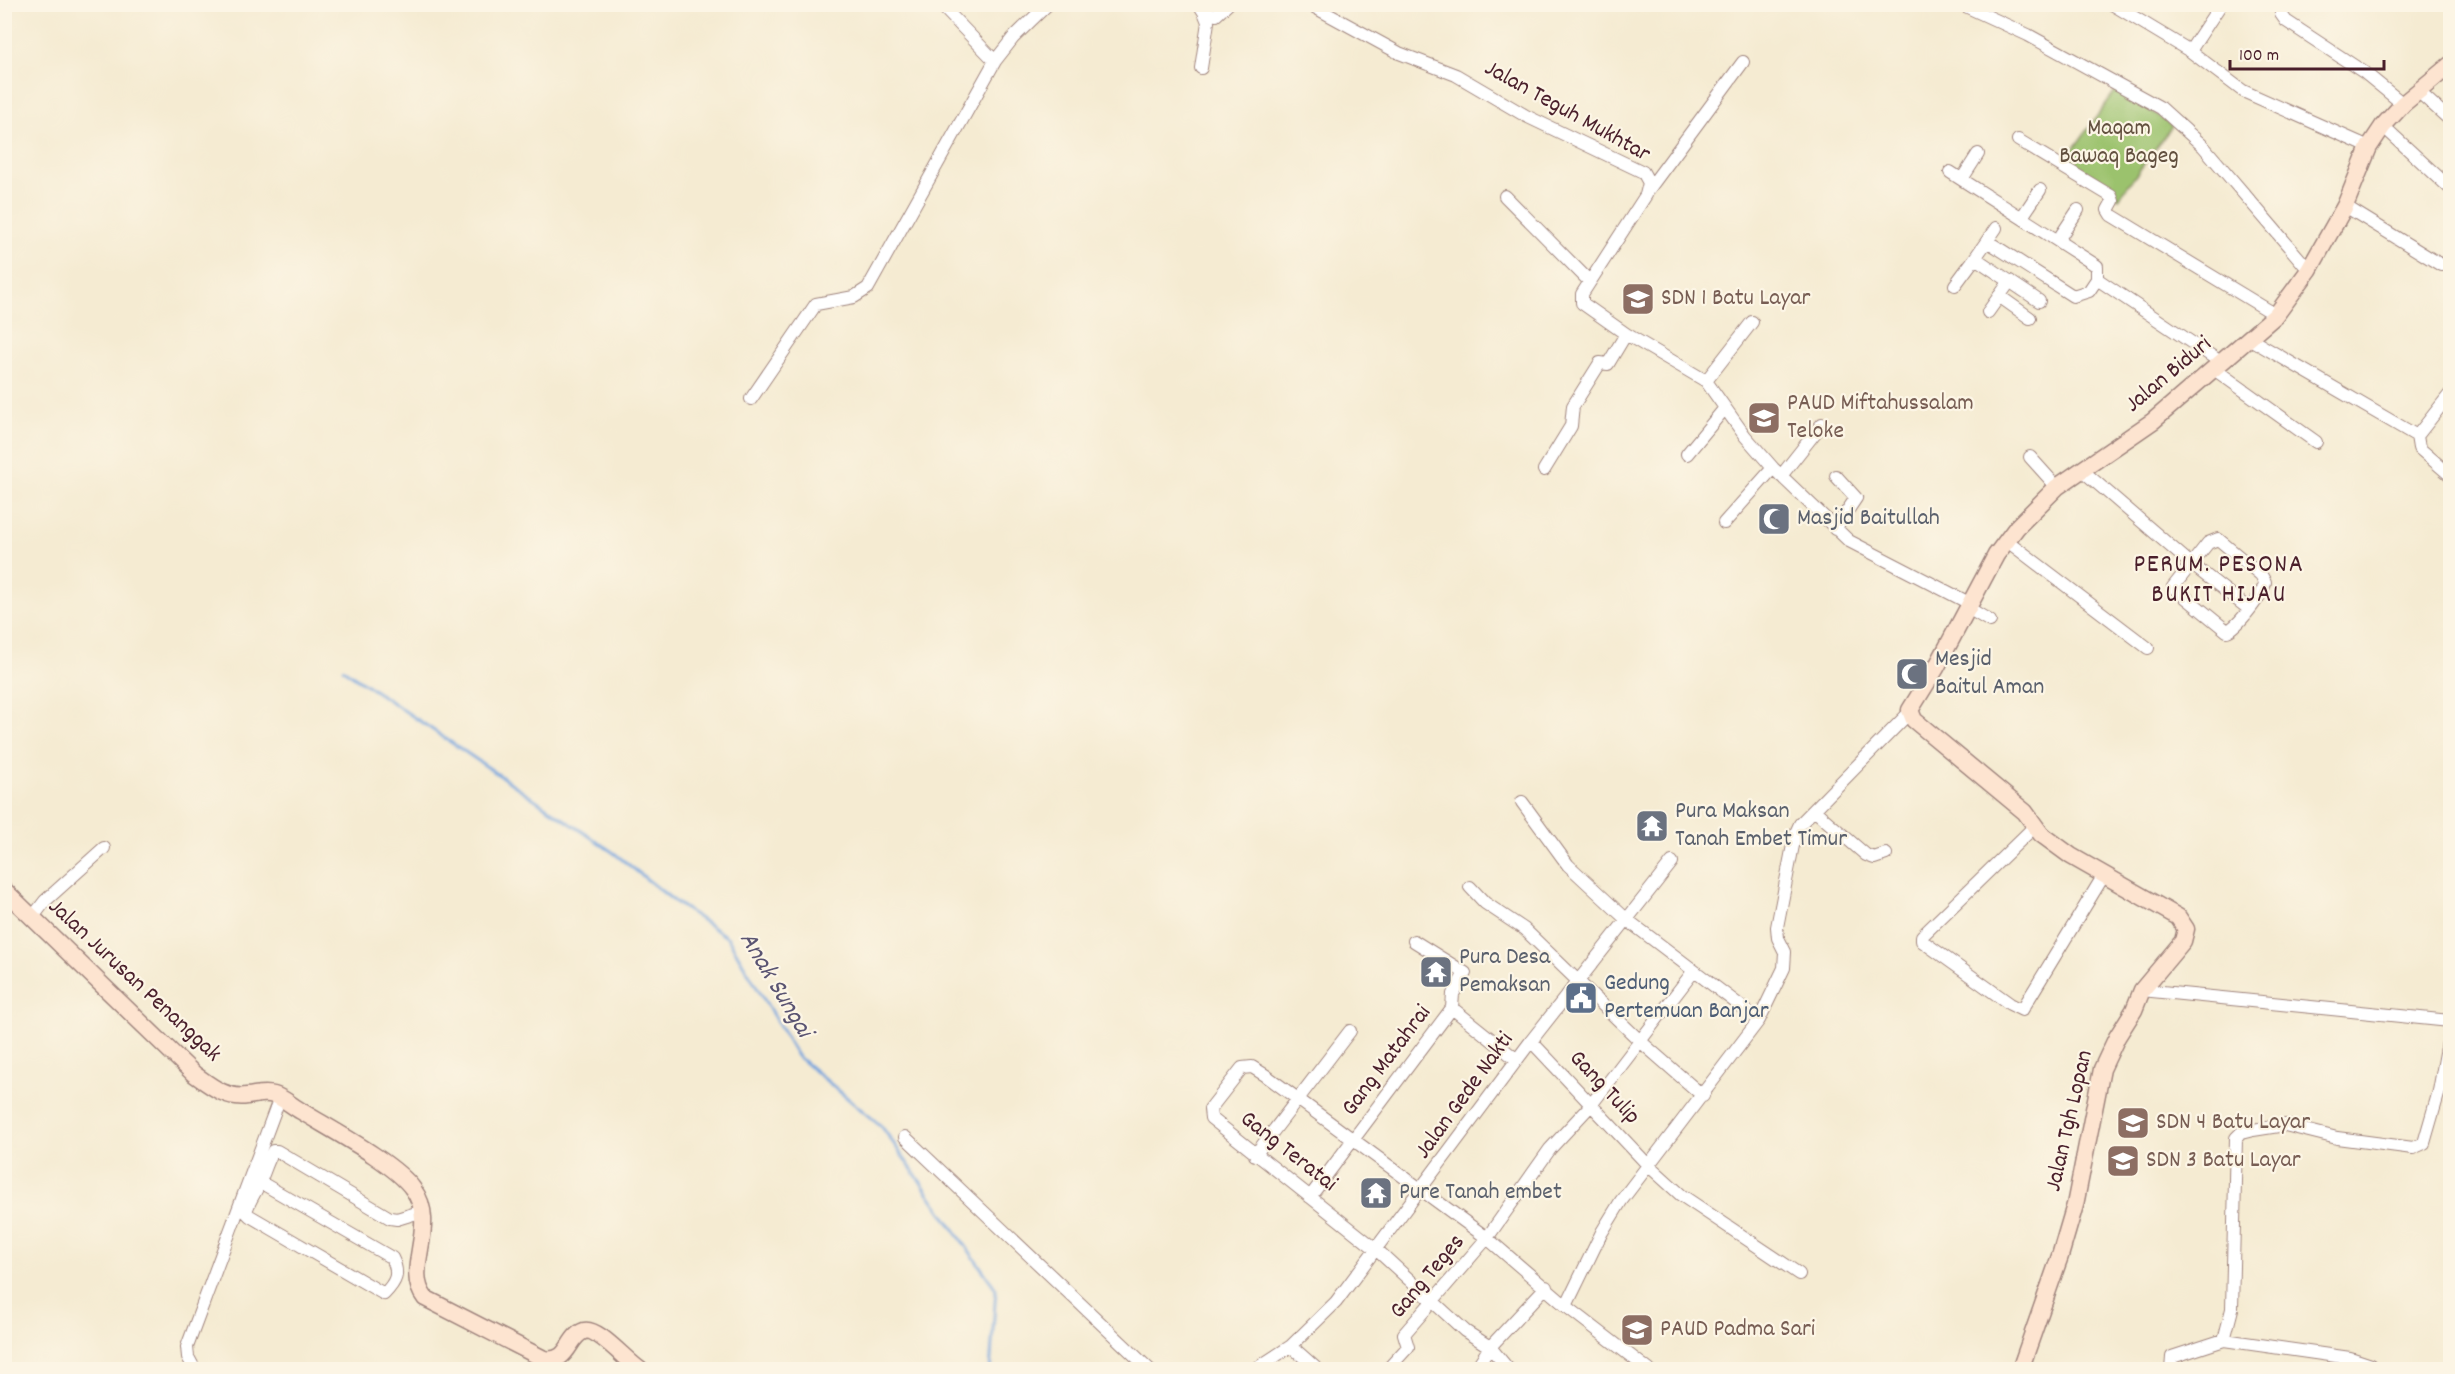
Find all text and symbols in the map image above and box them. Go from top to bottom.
scale bar [2230,33,2384,71]
text: 100 m [2239,44,2279,69]
street label: Jalan Teguh Mukhtar [1478,52,1656,172]
park label: Maqam Bawaq Bageg [2059,112,2179,174]
school or university icon: SDN 1 Batu Layar [1620,281,1656,317]
place label: SDN 1 Batu Layar [1661,282,1810,316]
street label: Jalan Biduri [2118,328,2220,422]
place label: PAUD Miftahussalam Teloke [1787,387,1974,449]
school or university icon: PAUD Miftahussalam Teloke [1746,400,1782,436]
mosque icon: Masjid Baitullah [1756,501,1792,537]
place label: Masjid Baitullah [1797,502,1940,536]
district label: PERUM. PESONA BUKIT HIJAU [2134,547,2304,614]
place label: Mesjid Baitul Aman [1935,643,2044,705]
mosque icon: Mesjid Baitul Aman [1894,656,1930,692]
place label: Pura Maksan Tanah Embet Timur [1675,795,1847,857]
temple icon: Pura Maksan Tanah Embet Timur [1634,808,1670,844]
street label: Jalan Jurusan Penanggak [39,891,229,1071]
water label: Anak Sungai [729,925,823,1049]
place label: Pura Desa Pemaksan [1459,941,1551,1003]
temple icon: Pura Desa Pemaksan [1418,954,1454,990]
place label: Gedung Pertemuan Banjar [1604,967,1769,1029]
public building icon: Gedung Pertemuan Banjar [1563,980,1599,1016]
street label: Gang Matahrai [1334,998,1440,1124]
street label: Jalan Gede Nakti [1407,1025,1523,1167]
street label: Gang Tulip [1560,1043,1648,1133]
street label: Jalan Tgh Lopan [2037,1047,2103,1195]
street label: Gang Teratai [1232,1103,1344,1201]
school or university icon: SDN 4 Batu Layar [2115,1105,2151,1141]
place label: SDN 4 Batu Layar [2156,1106,2310,1140]
school or university icon: SDN 3 Batu Layar [2105,1143,2141,1179]
place label: SDN 3 Batu Layar [2146,1144,2301,1178]
temple icon: Pure Tanah embet [1358,1175,1394,1211]
place label: Pure Tanah embet [1399,1176,1562,1210]
street label: Gang Teges [1382,1227,1474,1327]
school or university icon: PAUD Padma Sari [1619,1312,1655,1348]
place label: PAUD Padma Sari [1660,1313,1815,1347]

